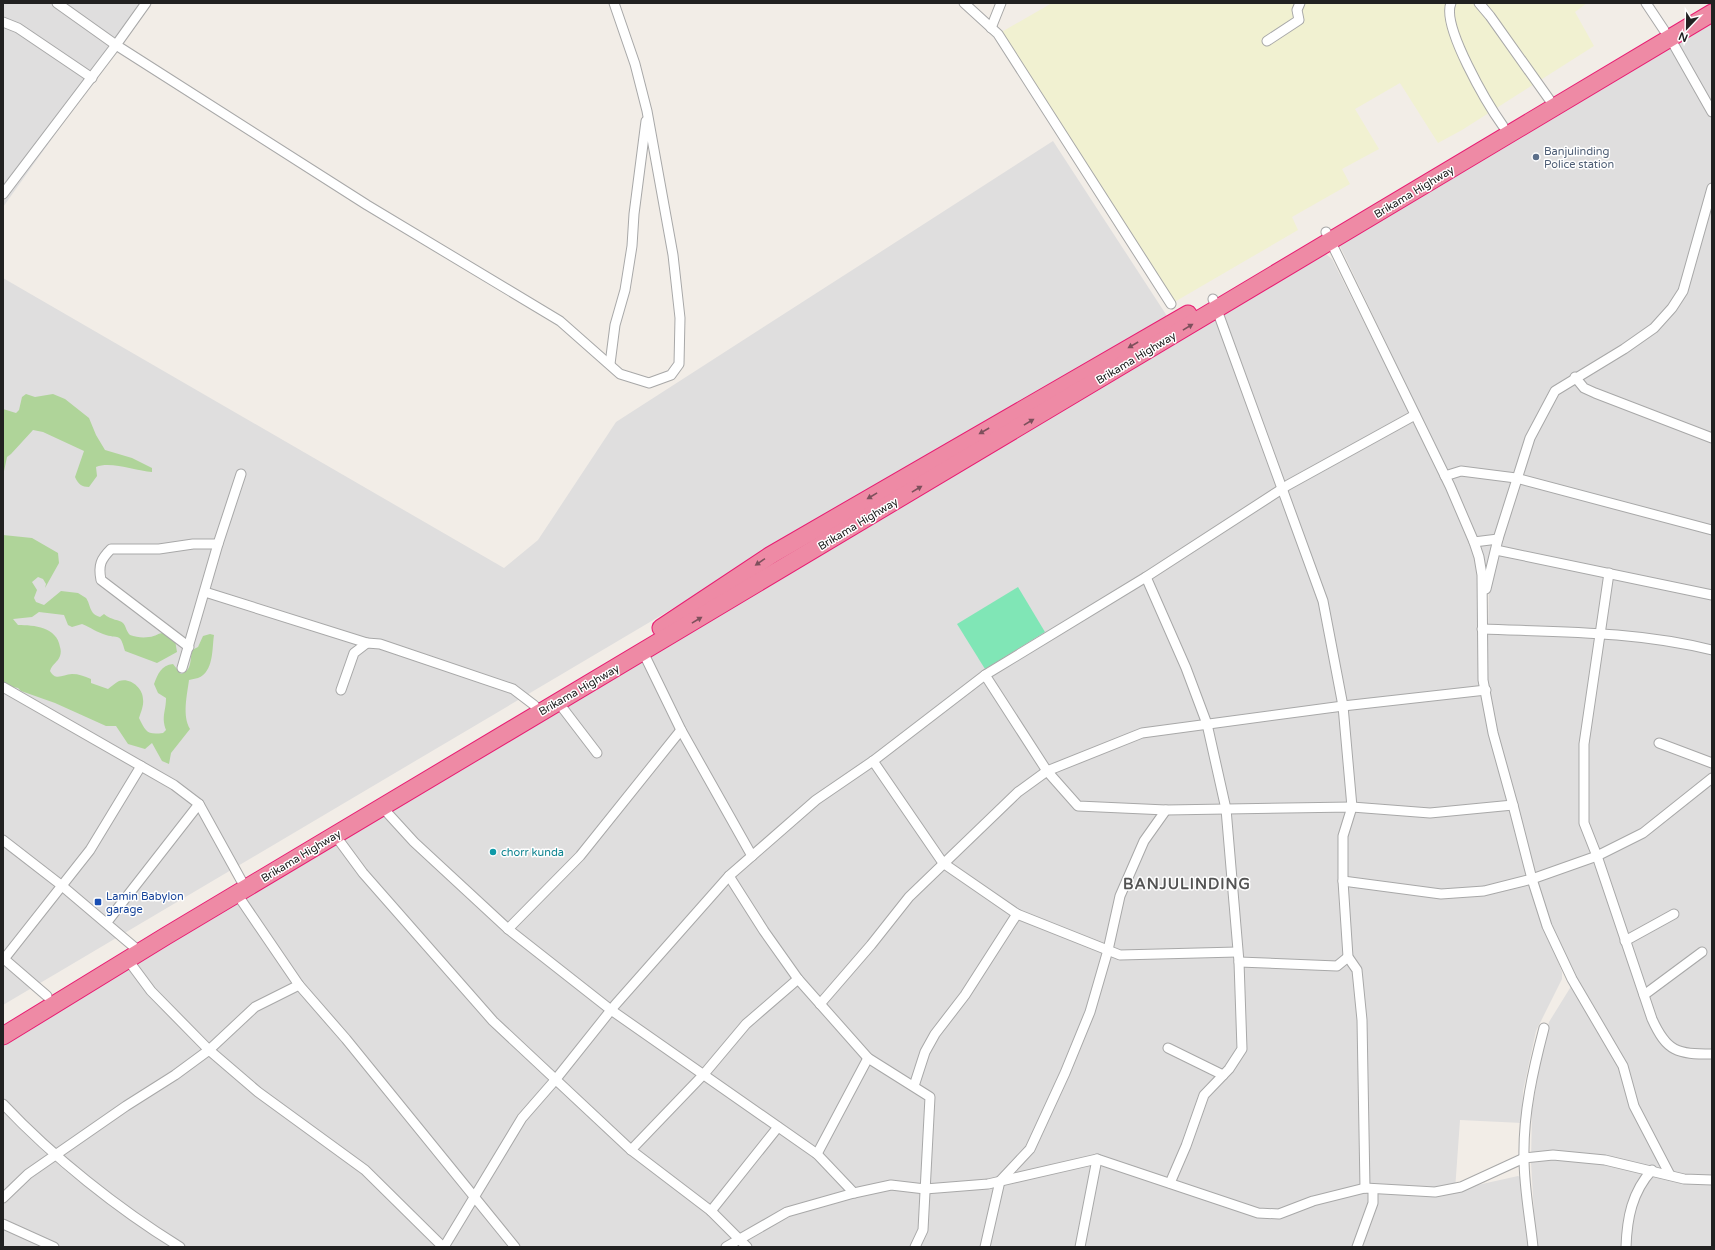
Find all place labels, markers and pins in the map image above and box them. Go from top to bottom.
place label: Banjulinding Police station [1544,145,1614,171]
marker: Banjulinding Police station [1531,152,1541,162]
place label: chorr kunda [501,846,564,859]
marker: chorr kunda [488,847,498,857]
place label: Lamin Babylon garage [106,890,184,916]
marker: Lamin Babylon garage [93,897,103,907]

